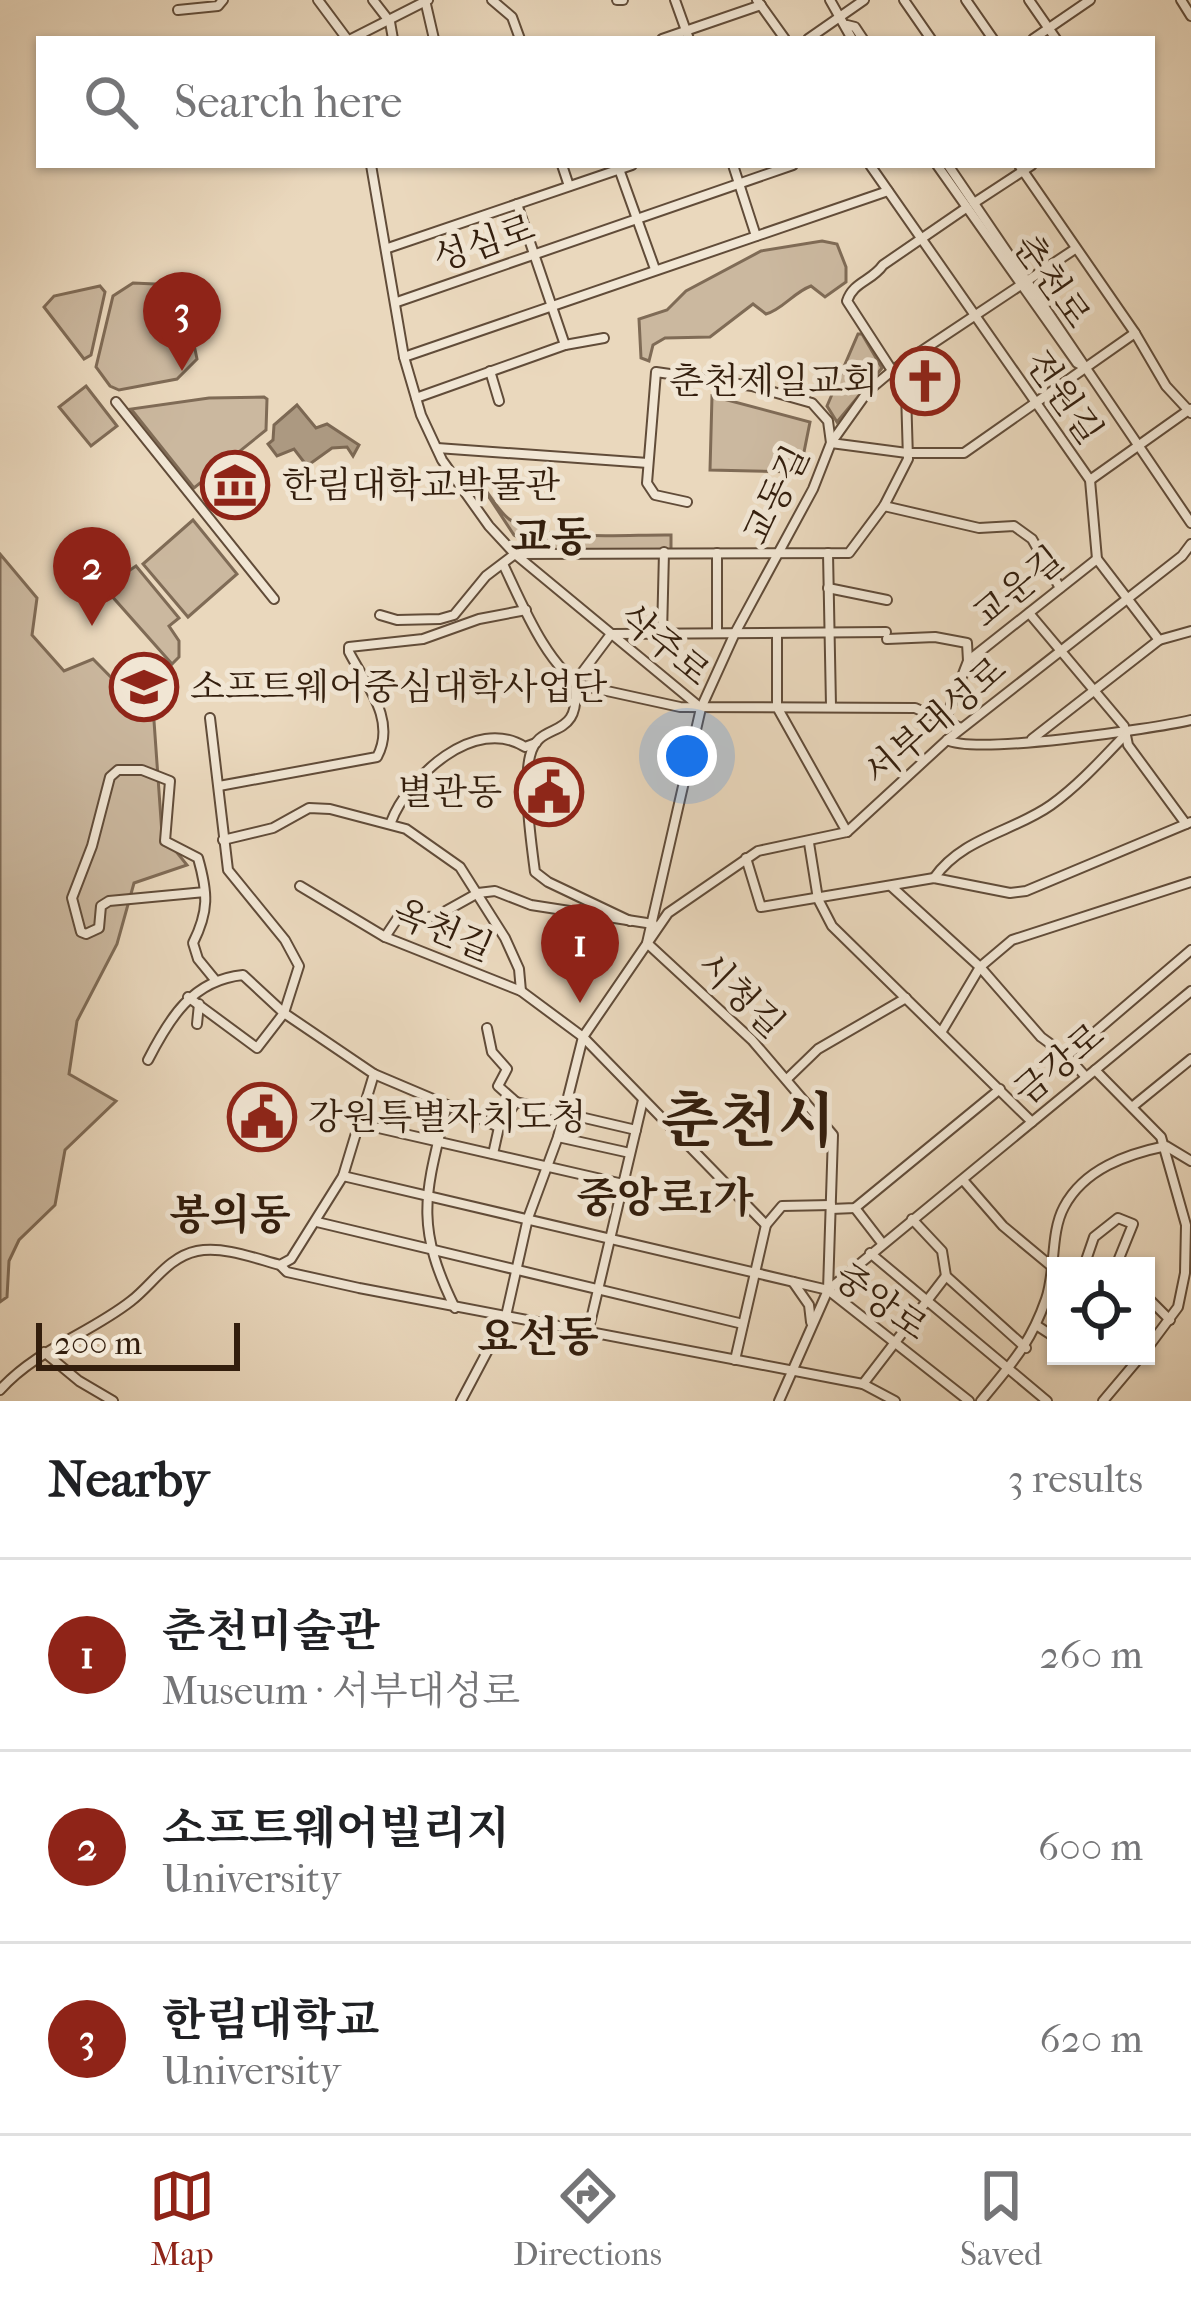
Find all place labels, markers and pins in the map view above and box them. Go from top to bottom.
pin: 3 [143,272,221,371]
church icon: 춘천제일교회 [890,346,960,416]
place label: 춘천제일교회 [669,360,878,402]
museum icon: 한림대학교박물관 [200,450,270,520]
place label: 한림대학교박물관 [282,464,560,506]
pin: 2 [53,527,131,626]
school or university icon: 소프트웨어중심대학사업단 [109,652,179,722]
place label: 소프트웨어중심대학사업단 [190,666,608,708]
public building icon: 별관동 [514,757,584,827]
place label: 별관동 [398,771,502,813]
pin: 1 [541,904,619,1003]
public building icon: 강원특별자치도청 [227,1082,297,1152]
place label: 강원특별자치도청 [308,1096,586,1138]

